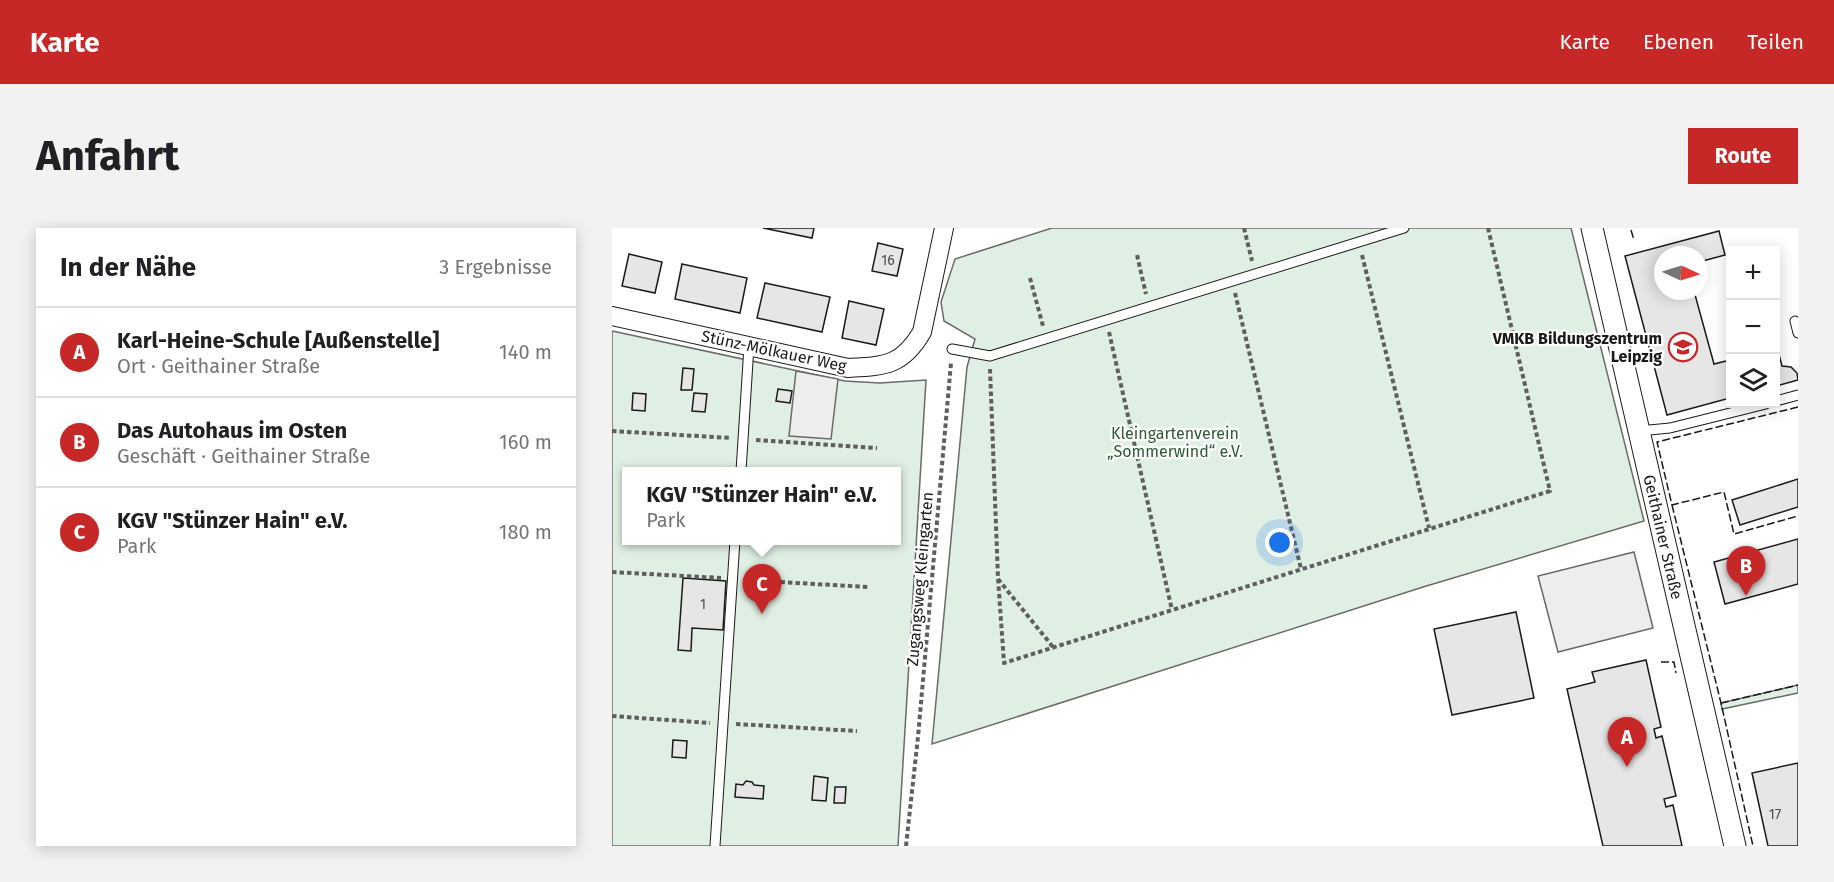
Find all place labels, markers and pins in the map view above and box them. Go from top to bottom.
place label: VMKB Bildungszentrum Leipzig [1492,329,1662,366]
school or university icon: VMKB Bildungszentrum Leipzig [1667,331,1699,363]
pin: B [1726,546,1766,596]
pin: C [742,564,782,614]
pin: A [1608,718,1646,767]

